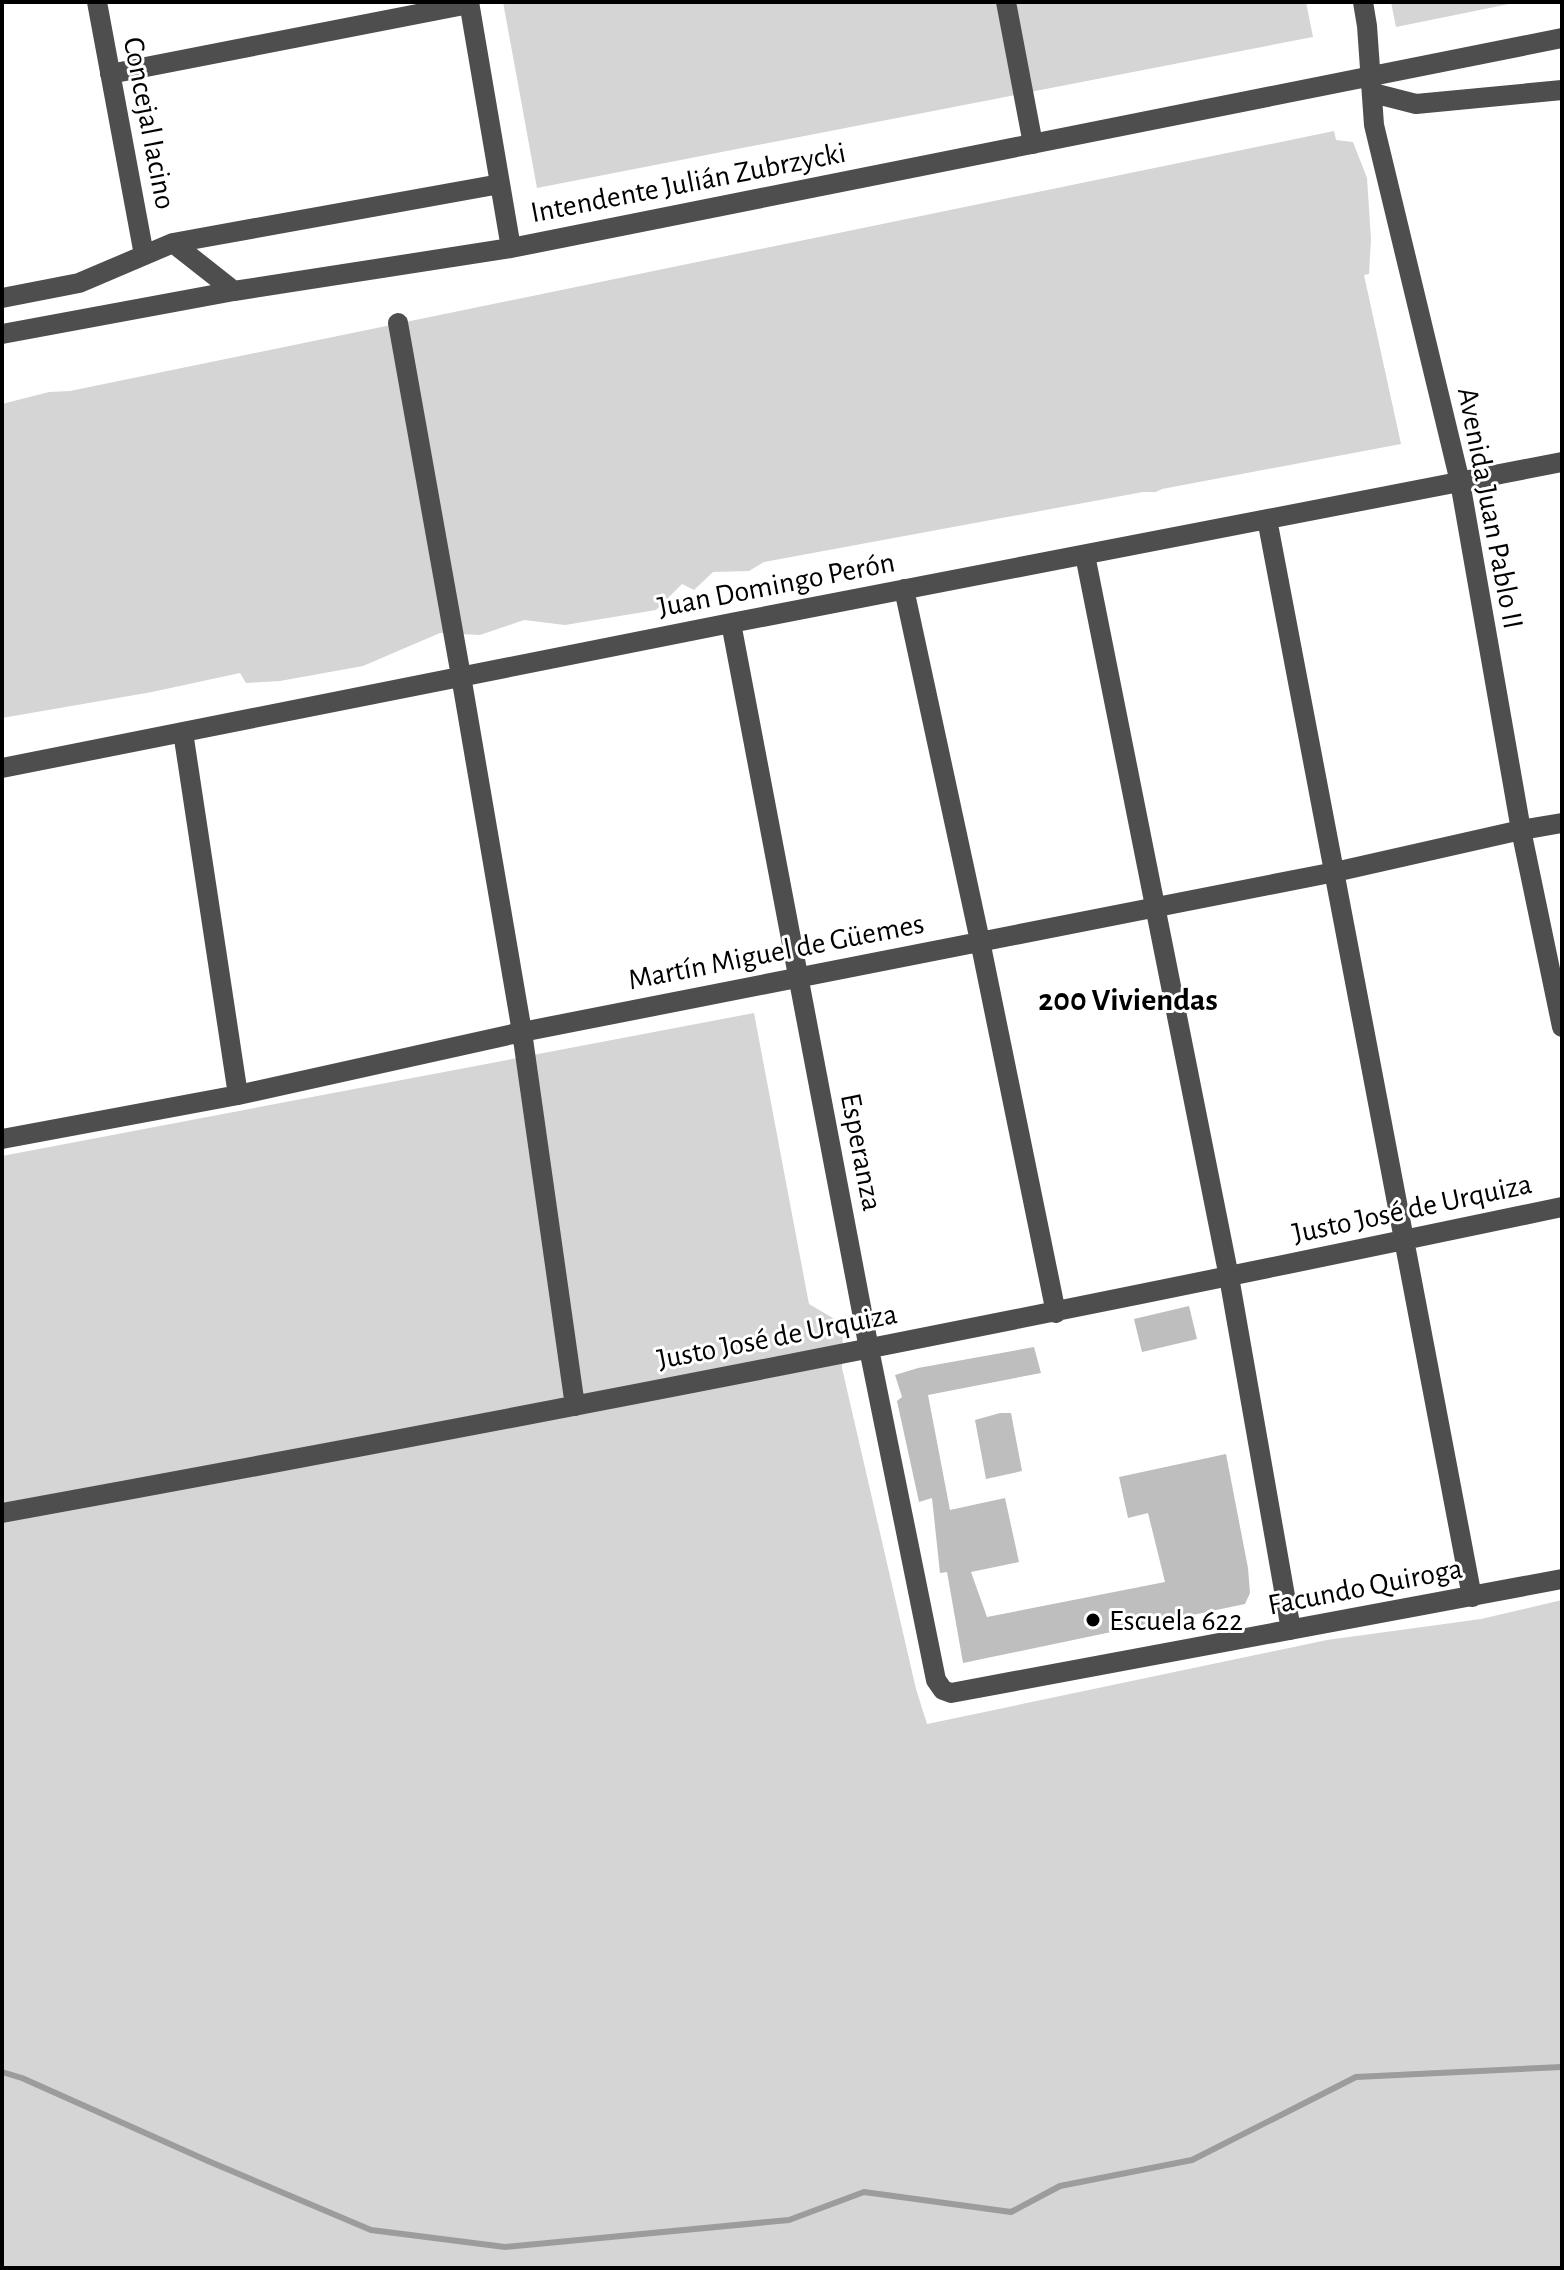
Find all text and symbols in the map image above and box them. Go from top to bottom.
street label: Concejal Iacino [118,35,180,212]
street label: Intendente Julián Zubrzycki [528,138,848,228]
street label: Avenida Juan Pablo II [1452,385,1528,632]
street label: Juan Domingo Perón [655,547,897,623]
street label: Martín Miguel de Güemes [626,909,927,995]
district label: 200 Viviendas [1038,984,1218,1016]
street label: Esperanza [835,1091,887,1214]
street label: Justo José de Urquiza [1290,1169,1535,1249]
street label: Justo José de Urquiza [655,1299,900,1375]
street label: Facundo Quiroga [1265,1553,1465,1621]
place label: Escuela 622 [1109,1606,1243,1636]
marker: Escuela 622 [1084,1611,1102,1629]

